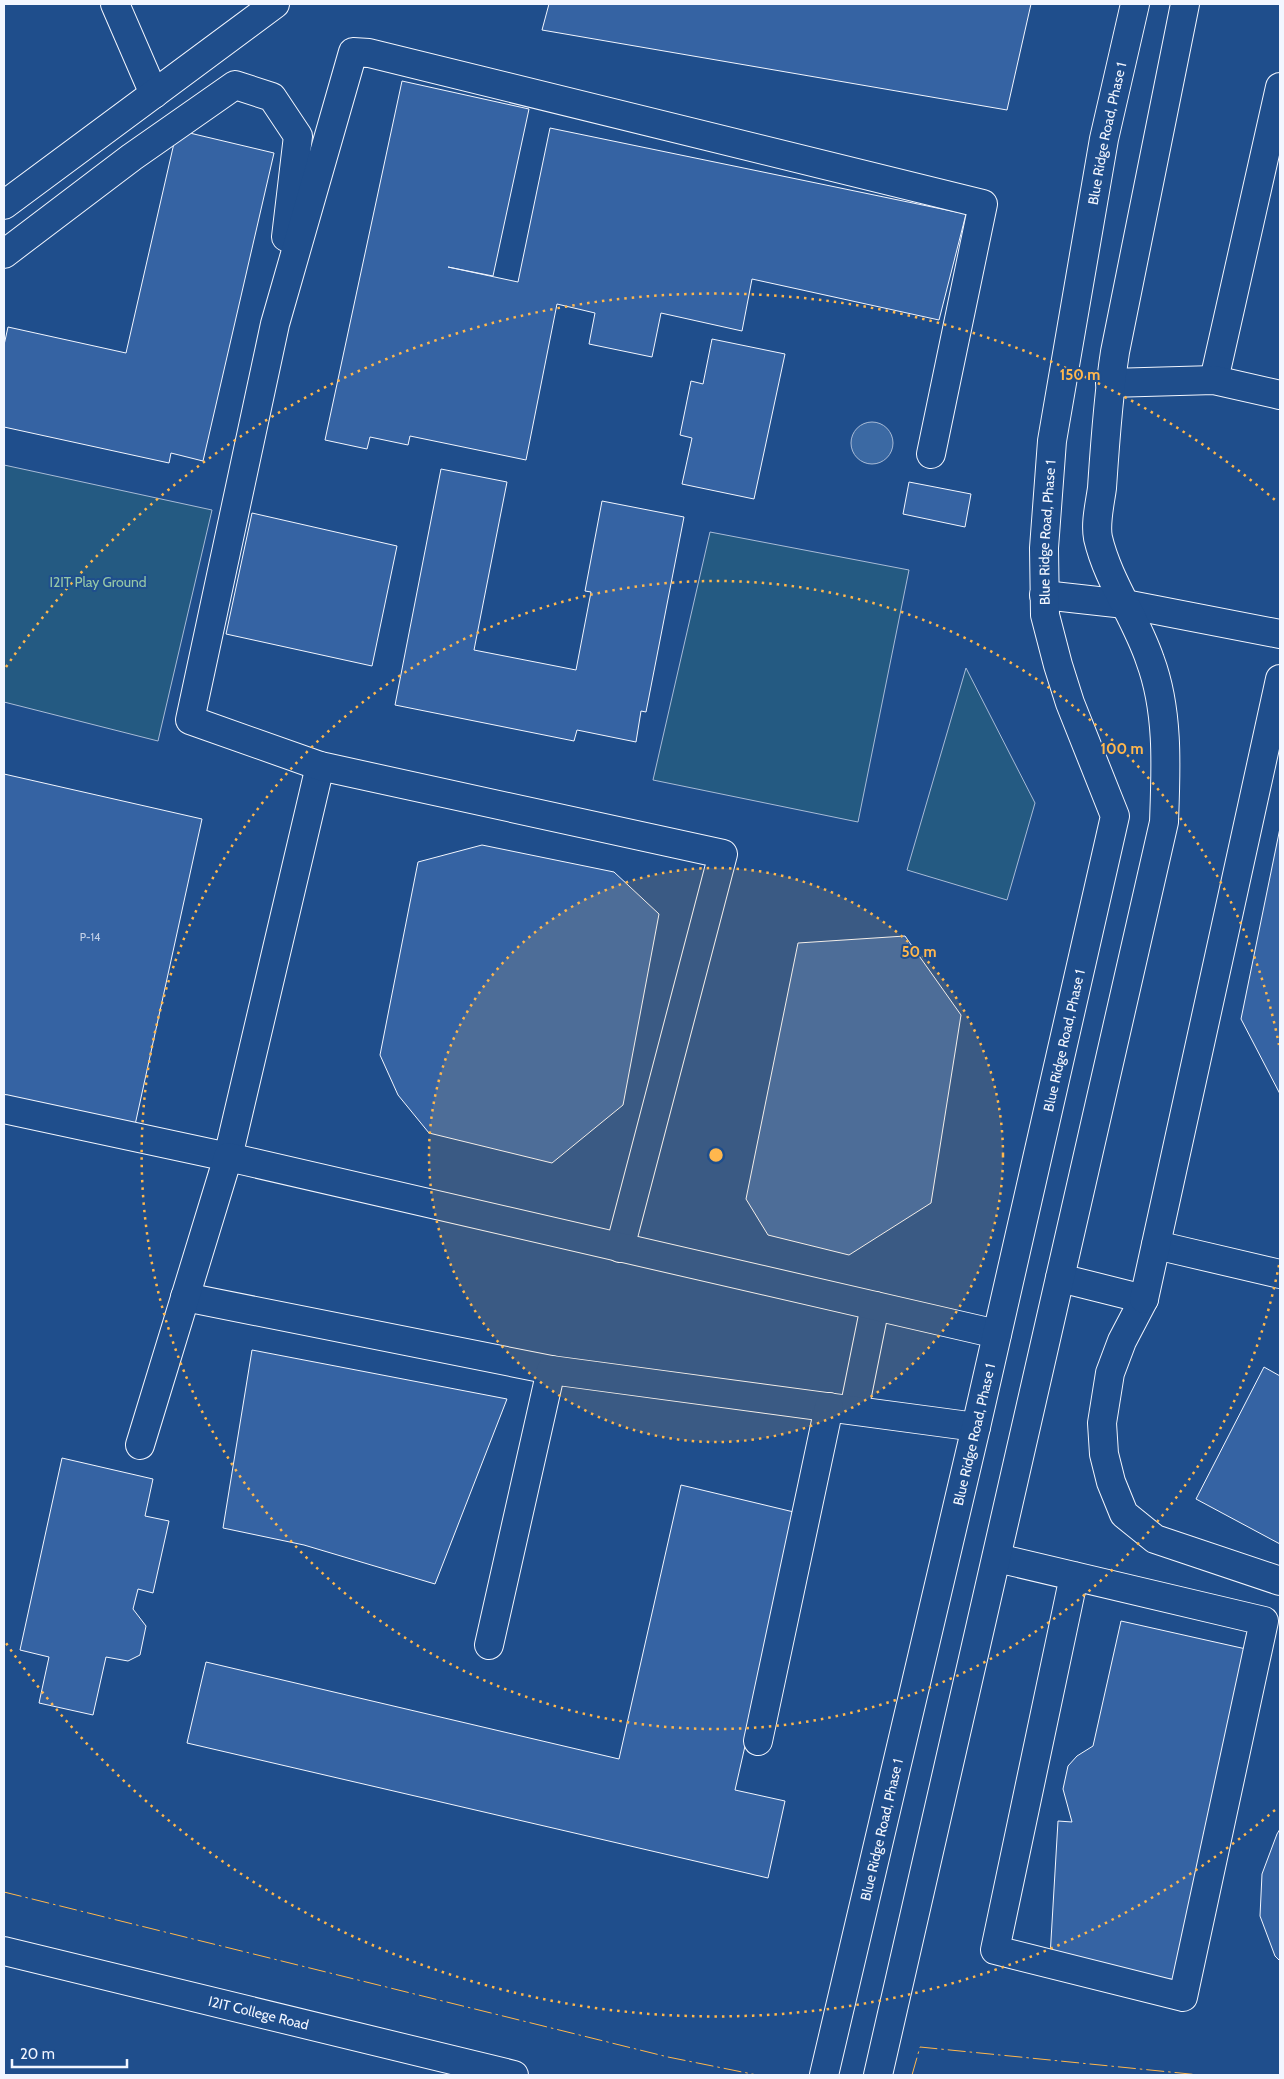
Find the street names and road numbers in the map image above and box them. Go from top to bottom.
street label: Blue Ridge Road, Phase 1 [1084,60,1130,206]
street label: Blue Ridge Road, Phase 1 [1035,459,1060,605]
street label: Blue Ridge Road, Phase 1 [1039,968,1089,1113]
street label: Blue Ridge Road, Phase 1 [949,1362,999,1507]
street label: Blue Ridge Road, Phase 1 [856,1757,907,1902]
street label: I2IT College Road [207,1992,311,2034]

